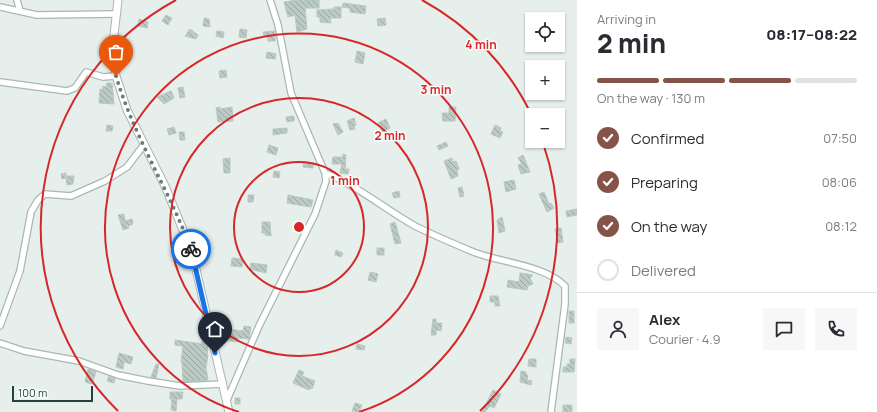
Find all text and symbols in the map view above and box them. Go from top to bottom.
text: Arriving in [597,10,656,28]
map controls [525,12,565,148]
button: locate [525,12,565,52]
text: 08:17–08:22 [766,24,857,45]
text: 2 min [597,25,666,61]
pin [99,35,133,76]
text: 4 min [465,36,497,53]
icon: bag [105,41,127,63]
button: + [525,60,565,100]
text: 3 min [420,81,452,98]
text: On the way · 130 m [597,89,705,107]
button: − [525,108,565,148]
text: 2 min [374,127,406,144]
icon: check [597,127,619,149]
text: Confirmed [631,128,704,149]
text: 07:50 [823,129,857,147]
icon: check [597,171,619,193]
text: 1 min [330,172,360,189]
text: Preparing [631,172,698,193]
text: 08:06 [822,173,857,191]
icon: check [597,215,619,237]
text: On the way [631,216,707,237]
text: 08:12 [825,217,857,235]
centre of rings [292,220,306,234]
courier [171,229,211,269]
icon: bike [180,238,202,260]
text: Delivered [631,260,696,281]
button: person [597,308,639,350]
button: chat [763,308,805,350]
button: phone [815,308,857,350]
text: Alex [649,309,680,330]
pin [198,312,232,353]
icon: home [204,318,226,340]
text: Courier · 4.9 [649,330,721,348]
scale bar [12,384,93,403]
text: 100 m [18,385,47,400]

